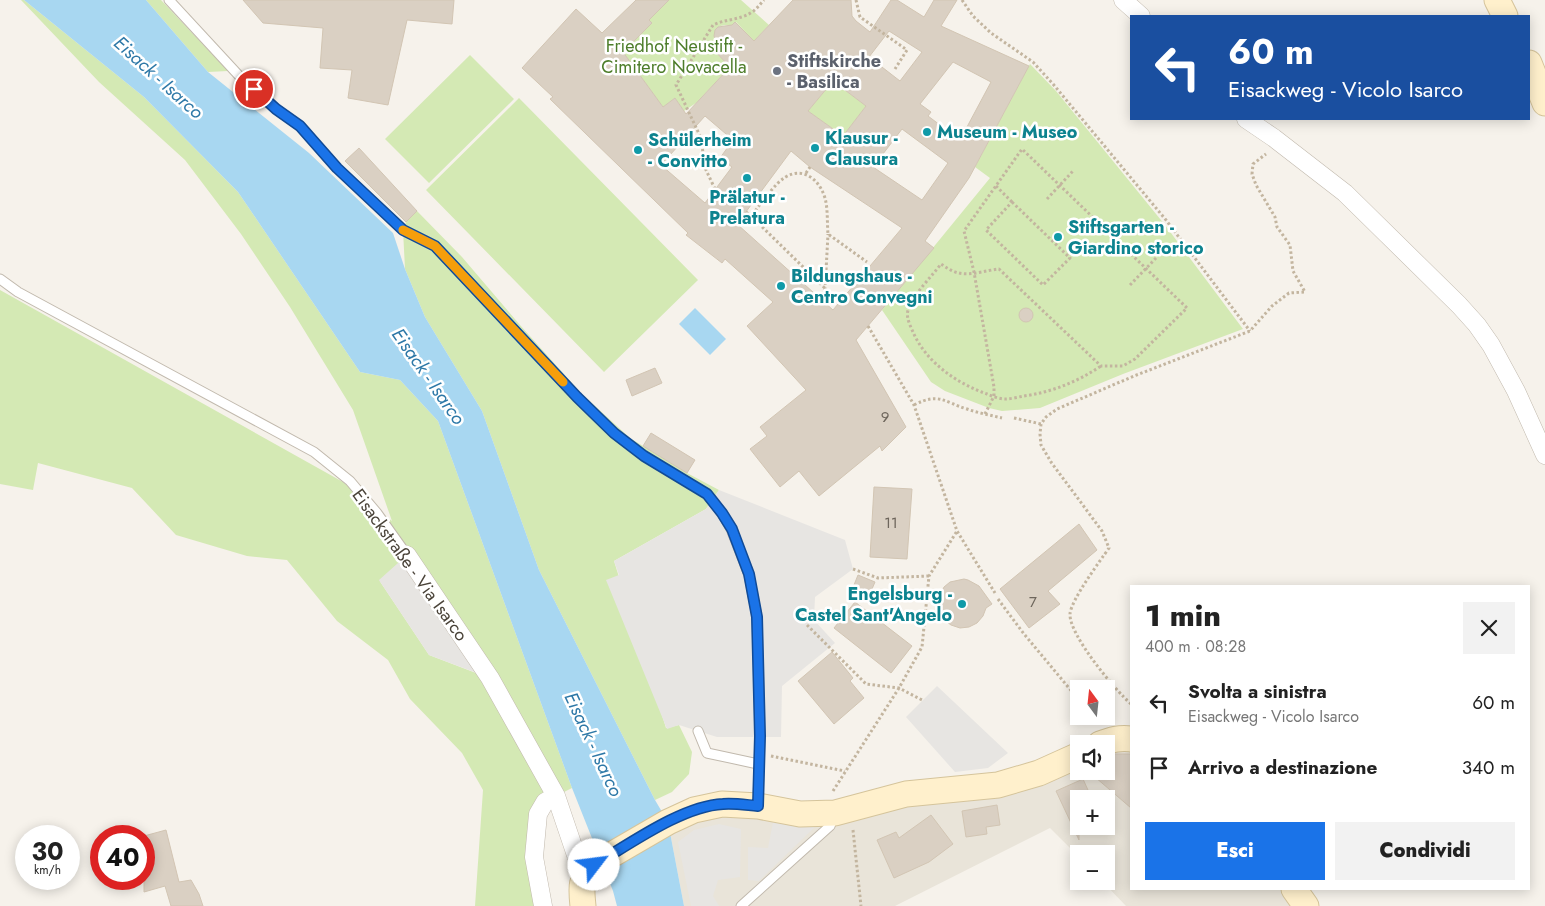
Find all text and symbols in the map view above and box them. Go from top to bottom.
text: 60 m [1228,27,1314,77]
water label: Eisack - Isarco [108,30,210,125]
park label: Friedhof Neustift - Cimitero Novacella [601,33,747,80]
icon: left [1145,35,1210,100]
place label: Stiftskirche - Basilica [787,48,881,95]
marker: Stiftskirche - Basilica [771,65,783,77]
pin [233,68,275,110]
text: Eisackweg - Vicolo Isarco [1228,73,1463,105]
icon: arrive [240,75,268,103]
place label: Museum - Museo [937,119,1078,145]
place label: Klausur - Clausura [825,125,898,172]
marker: Museum - Museo [921,126,933,138]
place label: Schülerheim - Convitto [648,127,752,174]
marker: Klausur - Clausura [809,142,821,154]
marker: Schülerheim - Convitto [632,144,644,156]
marker: Prälatur - Prelatura [741,172,753,184]
place label: Prälatur - Prelatura [709,184,785,231]
place label: Stiftsgarten - Giardino storico [1068,214,1204,261]
marker: Stiftsgarten - Giardino storico [1052,231,1064,243]
place label: Bildungshaus - Centro Convegni [791,263,933,310]
marker: Bildungshaus - Centro Convegni [775,280,787,292]
water label: Eisack - Isarco [385,322,472,430]
house number: 9 [881,406,889,428]
street label: Eisackstraße - Via Isarco [346,483,474,647]
house number: 11 [884,512,898,534]
place label: Engelsburg - Castel Sant'Angelo [795,581,952,628]
house number: 7 [1029,591,1037,613]
text: 1 min [1145,594,1221,637]
marker: Engelsburg - Castel Sant'Angelo [956,598,968,610]
button: close [1463,602,1515,654]
text: 400 m · 08:28 [1145,635,1246,658]
text: Svolta a sinistra [1188,678,1327,705]
north arrow [1070,680,1115,725]
map controls [1070,680,1115,890]
water label: Eisack - Isarco [558,688,630,801]
icon: left [1145,689,1173,717]
text: 60 m [1472,689,1515,716]
text: Eisackweg - Vicolo Isarco [1188,705,1359,728]
button: sound [1070,735,1115,780]
icon: arrive [1145,754,1173,782]
text: Arrivo a destinazione [1188,754,1377,781]
text: 340 m [1462,754,1515,781]
button: + [1070,790,1115,835]
button: Esci [1145,822,1325,880]
button: Condividi [1335,822,1515,880]
speed limit sign: 40 [90,825,155,890]
text: 30 [31,833,64,869]
position arrow [567,838,619,890]
button: − [1070,845,1115,890]
text: km/h [34,861,61,879]

